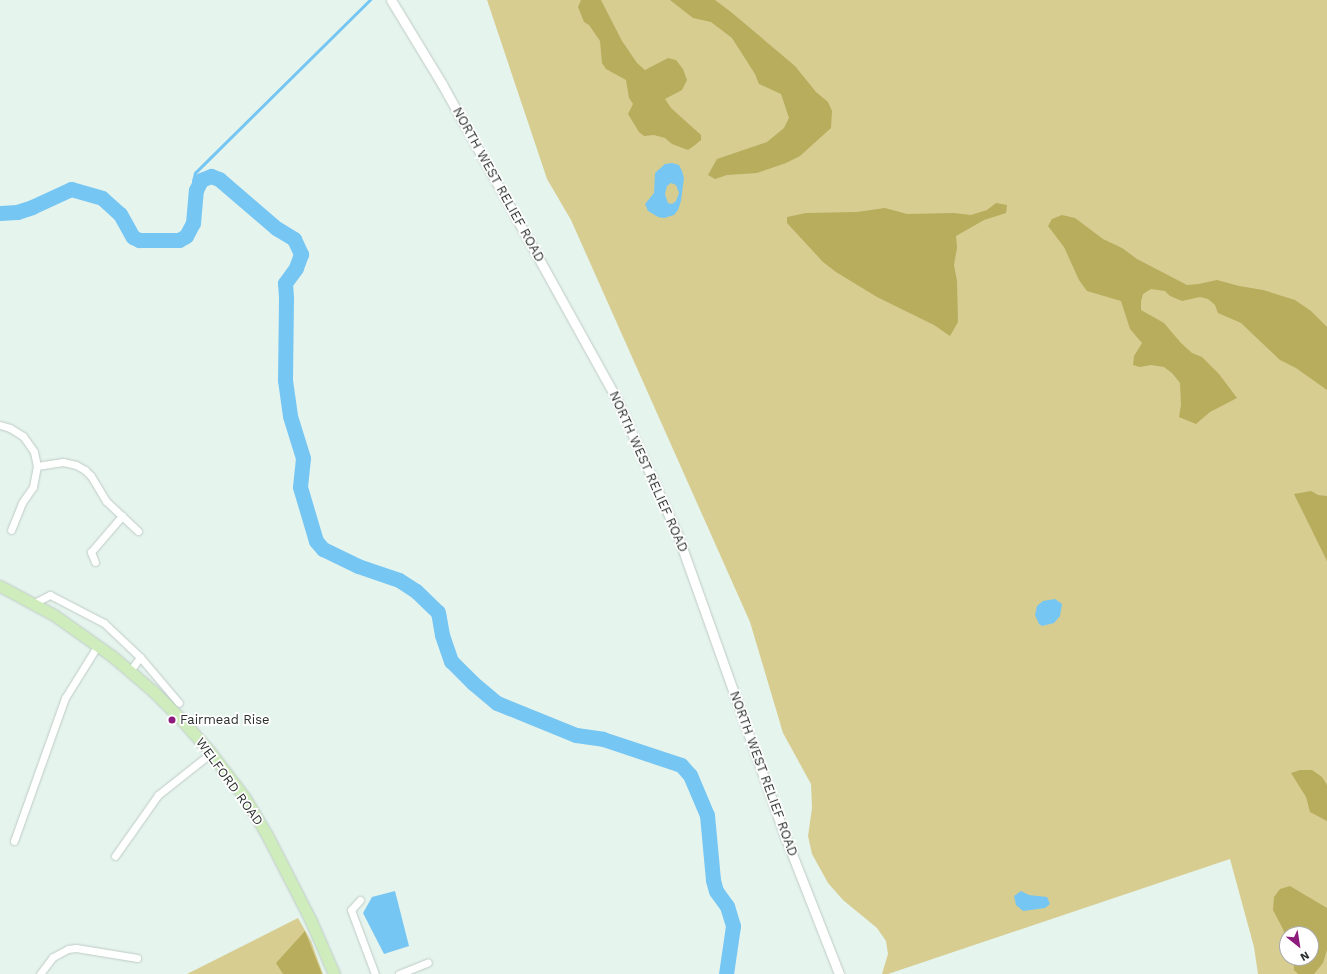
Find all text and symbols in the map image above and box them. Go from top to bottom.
street label: NORTH WEST RELIEF ROAD [449,104,547,266]
street label: NORTH WEST RELIEF ROAD [605,389,691,555]
street label: NORTH WEST RELIEF ROAD [726,689,800,859]
place label: Fairmead Rise [180,712,270,728]
marker: Fairmead Rise [167,715,177,725]
street label: WELFORD ROAD [192,735,266,829]
north arrow [1279,926,1319,966]
text: N [1298,948,1312,964]

